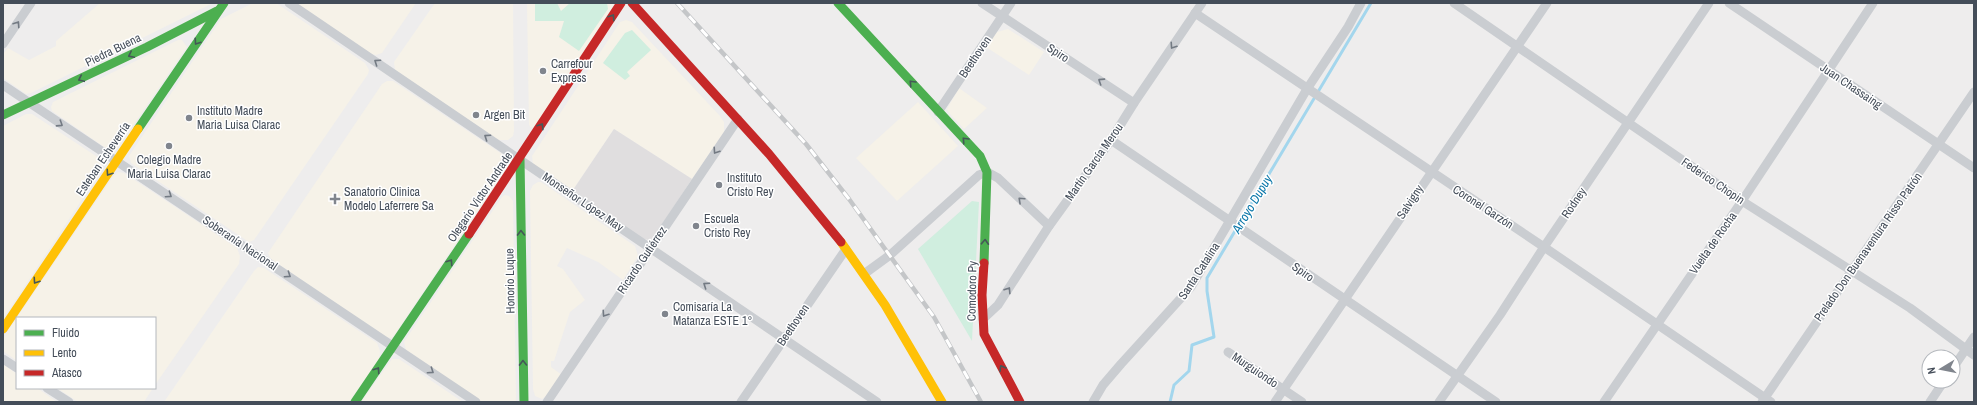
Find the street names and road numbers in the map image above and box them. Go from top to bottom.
street label: Piedra Buena [82,29,144,70]
street label: Beethoven [955,33,995,81]
street label: Spiro [1044,40,1072,66]
street label: Juan Chassaing [1817,59,1885,113]
street label: Esteban Echeverría [72,118,134,199]
street label: Martín García Merou [1061,120,1127,204]
street label: Olegario Victor Andrade [444,149,516,245]
street label: Federico Chopin [1678,154,1748,208]
street label: Monseñor López May [539,169,627,235]
street label: Prelado Don Buenaventura Risso Patrón [1810,169,1926,325]
street label: Coronel Garzón [1450,181,1516,233]
street label: Salvigny [1393,182,1427,222]
street label: Rodney [1558,184,1590,222]
street label: Vuelta de Rocha [1686,208,1741,277]
street label: Soberanía Nacional [199,212,281,274]
street label: Ricardo Gutiérrez [613,223,671,297]
street label: Santa Catalina [1175,239,1224,303]
street label: Honorio Luque [501,248,519,314]
street label: Spiro [1289,259,1317,285]
street label: Comodoro Py [963,261,981,321]
street label: Beethoven [773,301,813,349]
street label: Murguiondo [1229,349,1281,391]

